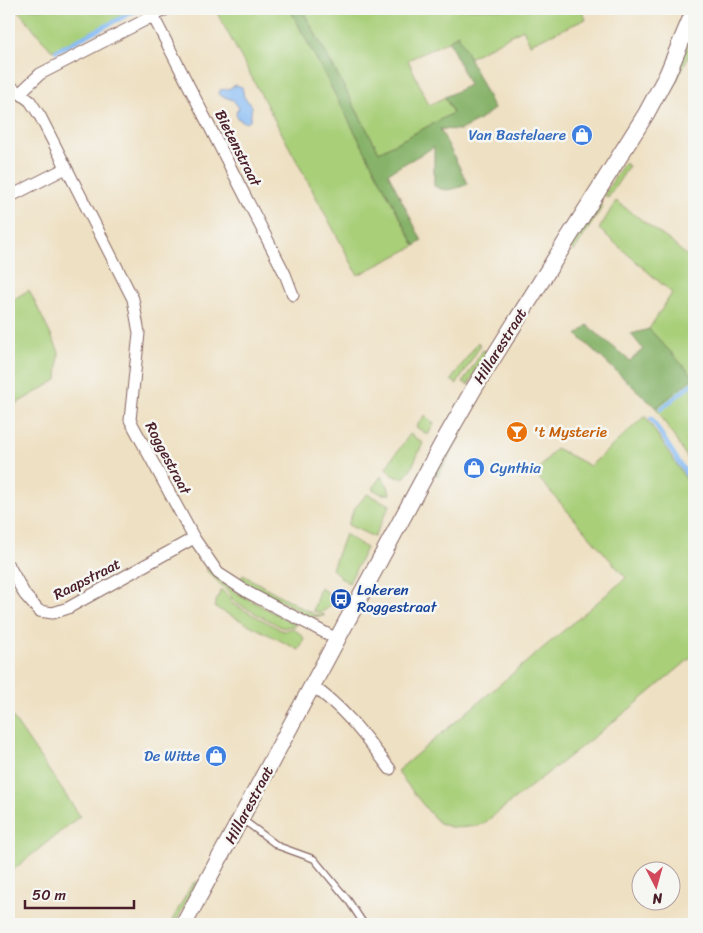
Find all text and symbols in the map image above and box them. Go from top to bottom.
street label: Bietenstraat [208,105,269,192]
place label: Van Bastelaere [468,122,566,148]
shop icon: Van Bastelaere [570,123,594,147]
street label: Hillarestraat [466,303,534,389]
street label: Roggestraat [138,417,199,500]
place label: 't Mysterie [533,419,607,445]
bar icon: 't Mysterie [505,420,529,444]
place label: Cynthia [490,455,541,481]
shop icon: Cynthia [462,456,486,480]
street label: Raapstraat [49,551,126,607]
place label: Lokeren Roggestraat [357,577,438,620]
bus stop icon: Lokeren Roggestraat [329,587,353,611]
place label: De Witte [144,743,200,769]
shop icon: De Witte [204,744,228,768]
street label: Hillarestraat [217,761,281,849]
north arrow [630,860,680,910]
scale bar [25,878,134,910]
text: 50 m [32,882,67,908]
text: N [651,885,664,911]

